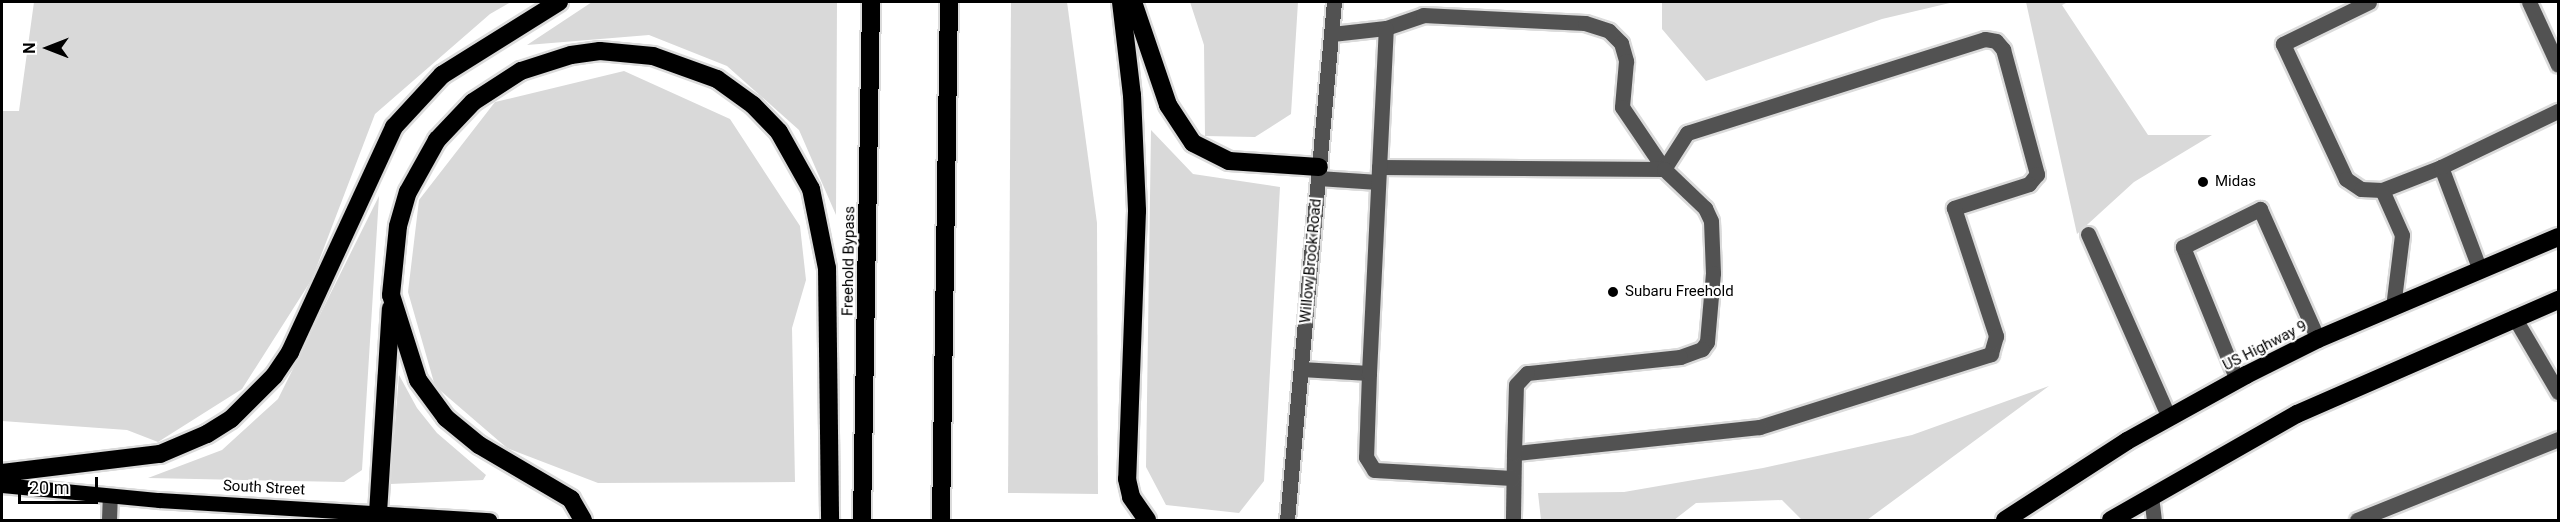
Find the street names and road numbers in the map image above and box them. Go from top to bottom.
street label: Willow Brook Road [1297,198,1325,324]
street label: Freehold Bypass [839,206,859,316]
street label: US Highway 9 [2220,317,2310,375]
street label: South Street [222,477,306,499]

